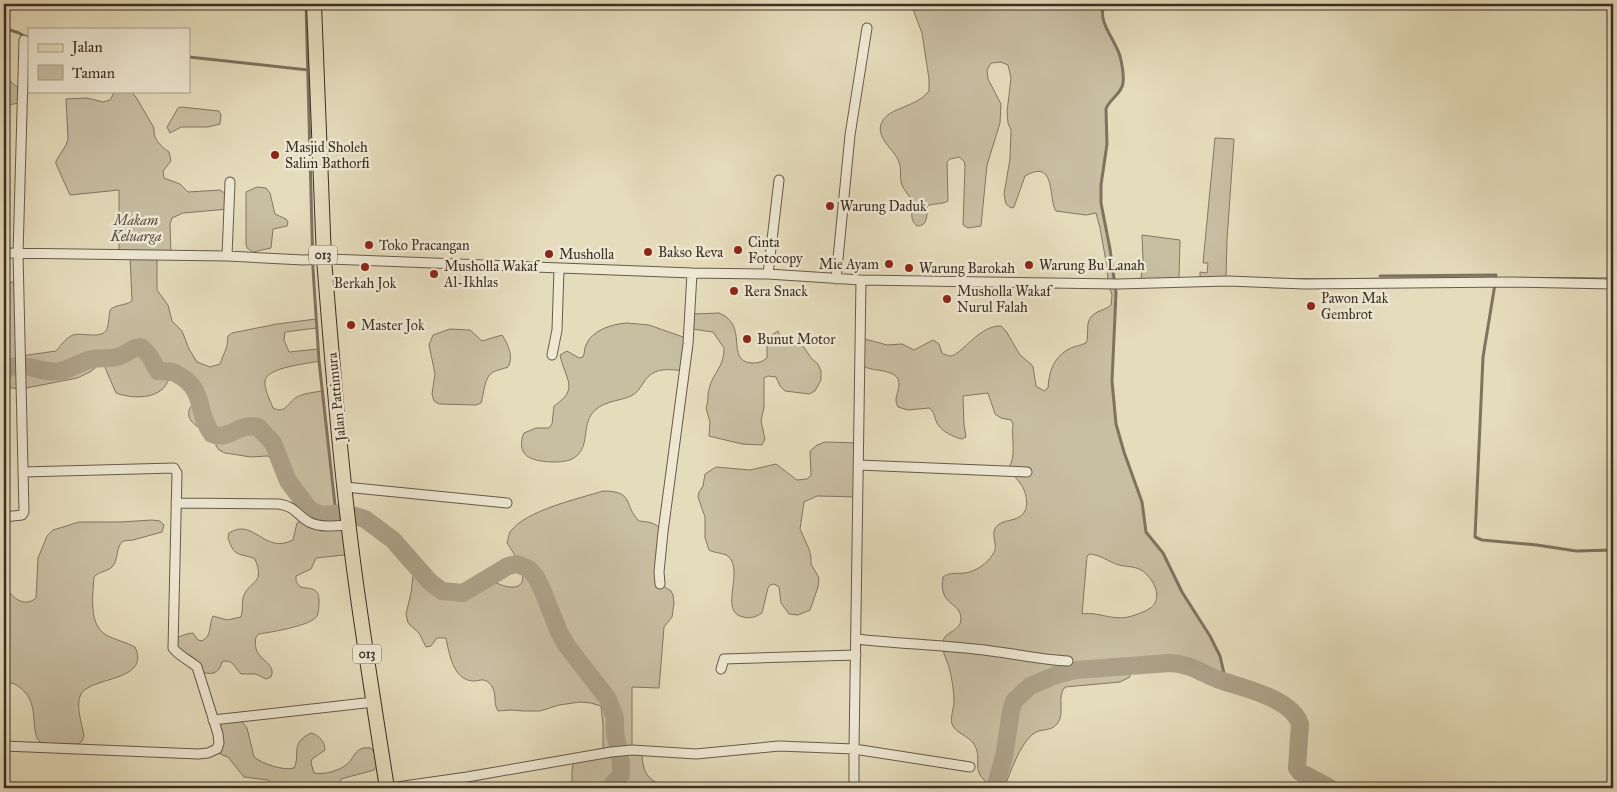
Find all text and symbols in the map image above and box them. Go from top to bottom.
legend [28,28,190,92]
text: Jalan [70,38,103,57]
text: Taman [72,64,115,82]
place label: Masjid Sholeh Salim Bathorfi [285,139,371,172]
marker: Masjid Sholeh Salim Bathorfi [269,149,281,161]
place label: Warung Daduk [840,198,927,215]
marker: Warung Daduk [824,200,836,212]
park label: Makam Keluarga [110,212,162,245]
place label: Cinta Fotocopy [748,234,803,267]
place label: Toko Pracangan [379,237,470,254]
marker: Toko Pracangan [363,239,375,251]
place label: Bakso Reva [658,244,723,261]
marker: Cinta Fotocopy [732,244,744,256]
road number: 013 [309,246,337,264]
place label: Musholla [559,246,614,263]
marker: Bakso Reva [642,246,654,258]
marker: Musholla [543,248,555,260]
place label: Mie Ayam [819,256,879,273]
place label: Warung Bu Lanah [1039,257,1145,274]
place label: Musholla Wakaf Al-Ikhlas [443,258,540,291]
marker: Mie Ayam [883,258,895,270]
marker: Warung Bu Lanah [1023,259,1035,271]
place label: Warung Barokah [919,260,1015,277]
marker: Berkah Jok [359,261,371,273]
marker: Warung Barokah [903,262,915,274]
marker: Musholla Wakaf Al-Ikhlas [428,268,440,280]
place label: Berkah Jok [334,275,397,293]
place label: Rera Snack [744,283,808,300]
place label: Musholla Wakaf Nurul Falah [957,283,1053,316]
marker: Rera Snack [728,285,740,297]
place label: Pawon Mak Gembrot [1321,290,1389,323]
marker: Musholla Wakaf Nurul Falah [941,293,953,305]
marker: Pawon Mak Gembrot [1305,300,1317,312]
place label: Master Jok [361,317,425,335]
marker: Master Jok [345,319,357,331]
place label: Bunut Motor [757,331,836,348]
marker: Bunut Motor [741,333,753,345]
street label: Jalan Pattimura [323,351,351,444]
road number: 013 [353,644,381,664]

